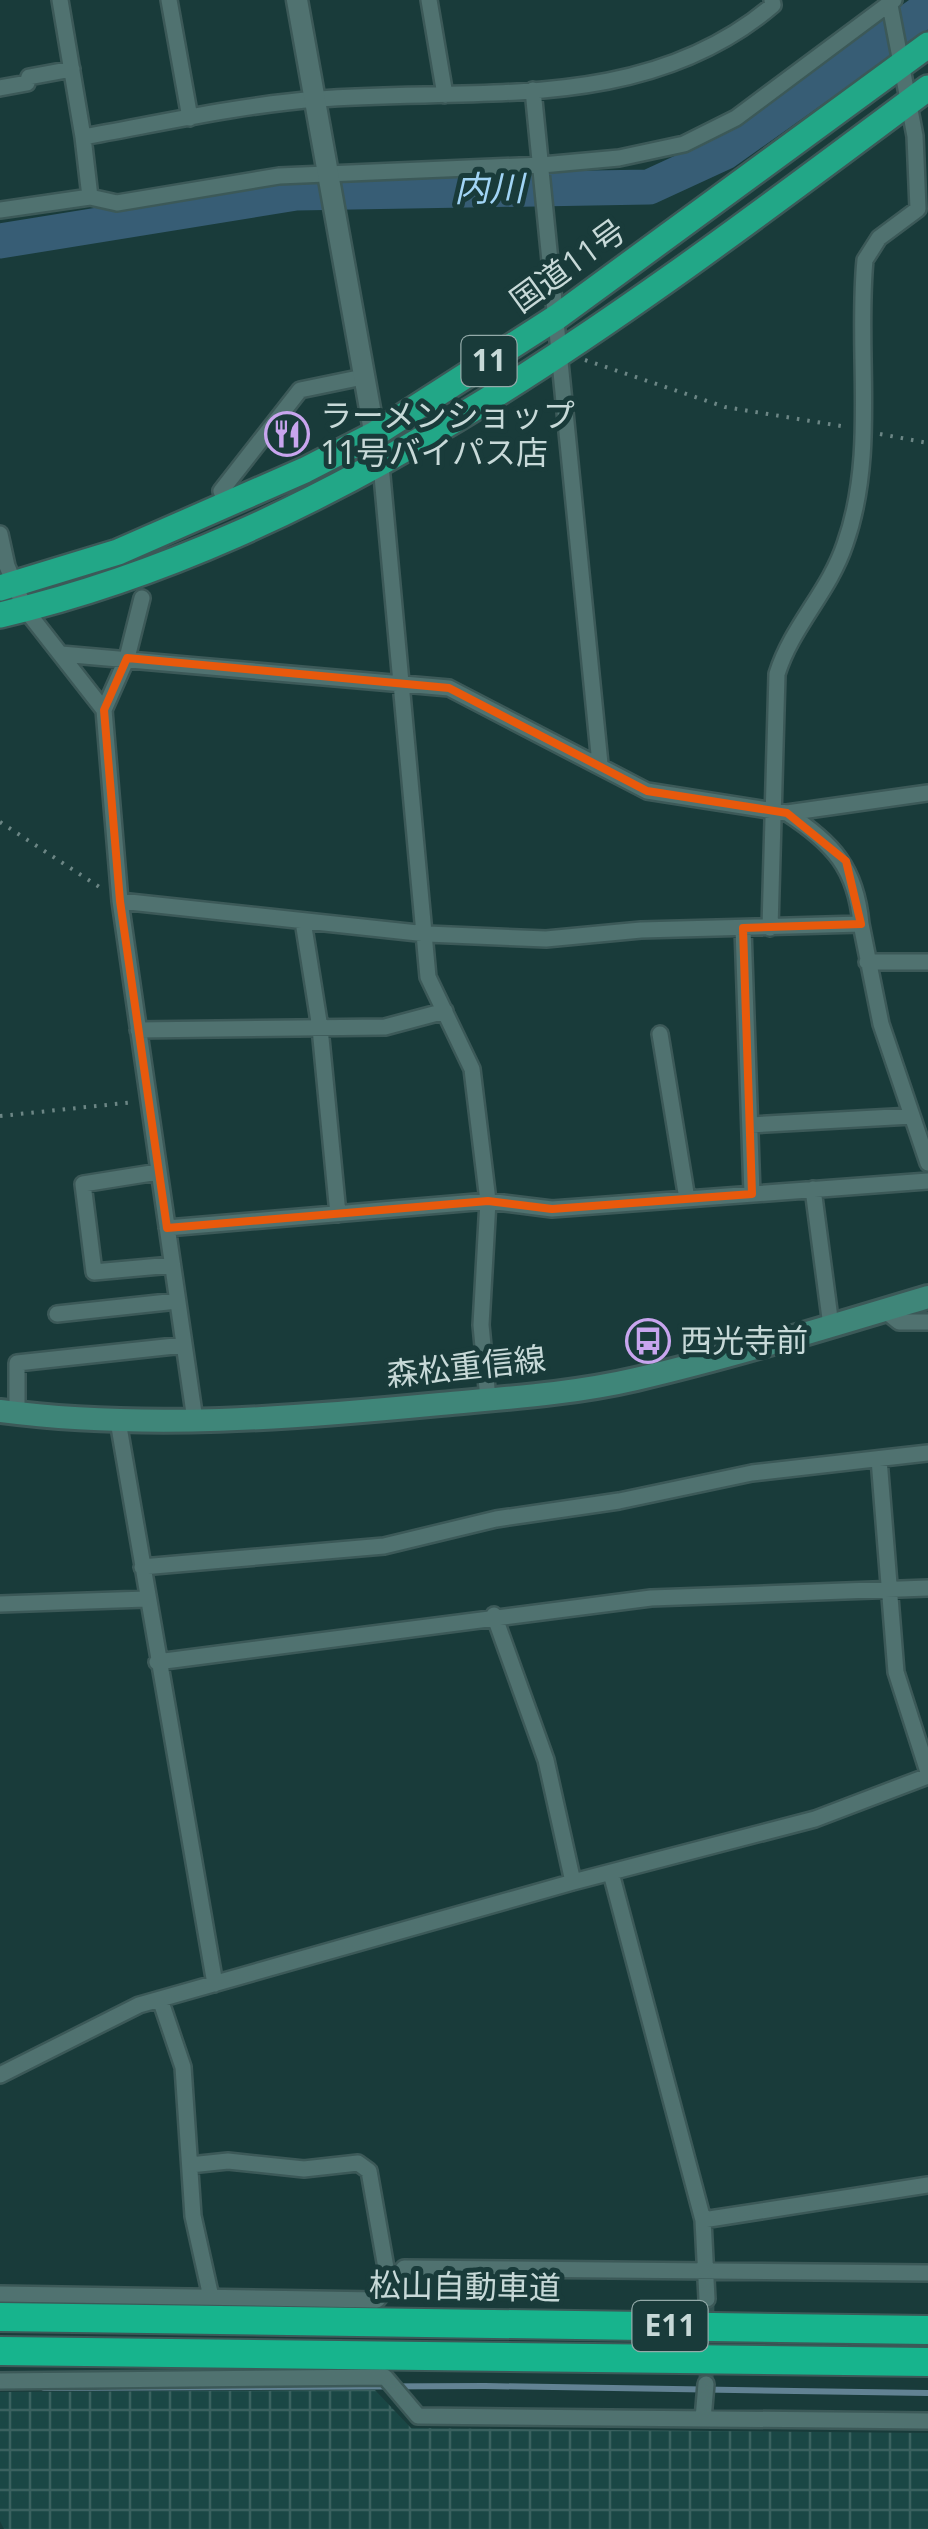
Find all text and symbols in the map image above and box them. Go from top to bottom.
water label: 内川 [454,163,528,212]
street label: 国道11号 [501,208,633,321]
road number: 11 [462,336,516,386]
place label: ラーメンショップ 11号バイパス店 [320,393,575,473]
restaurant icon: ラーメンショップ 11号バイパス店 [264,411,310,457]
bus stop icon: 西光寺前 [625,1318,671,1364]
place label: 西光寺前 [680,1318,808,1361]
street label: 森松重信線 [384,1336,548,1395]
street label: 松山自動車道 [369,2262,561,2309]
road number: E11 [632,2301,708,2351]

